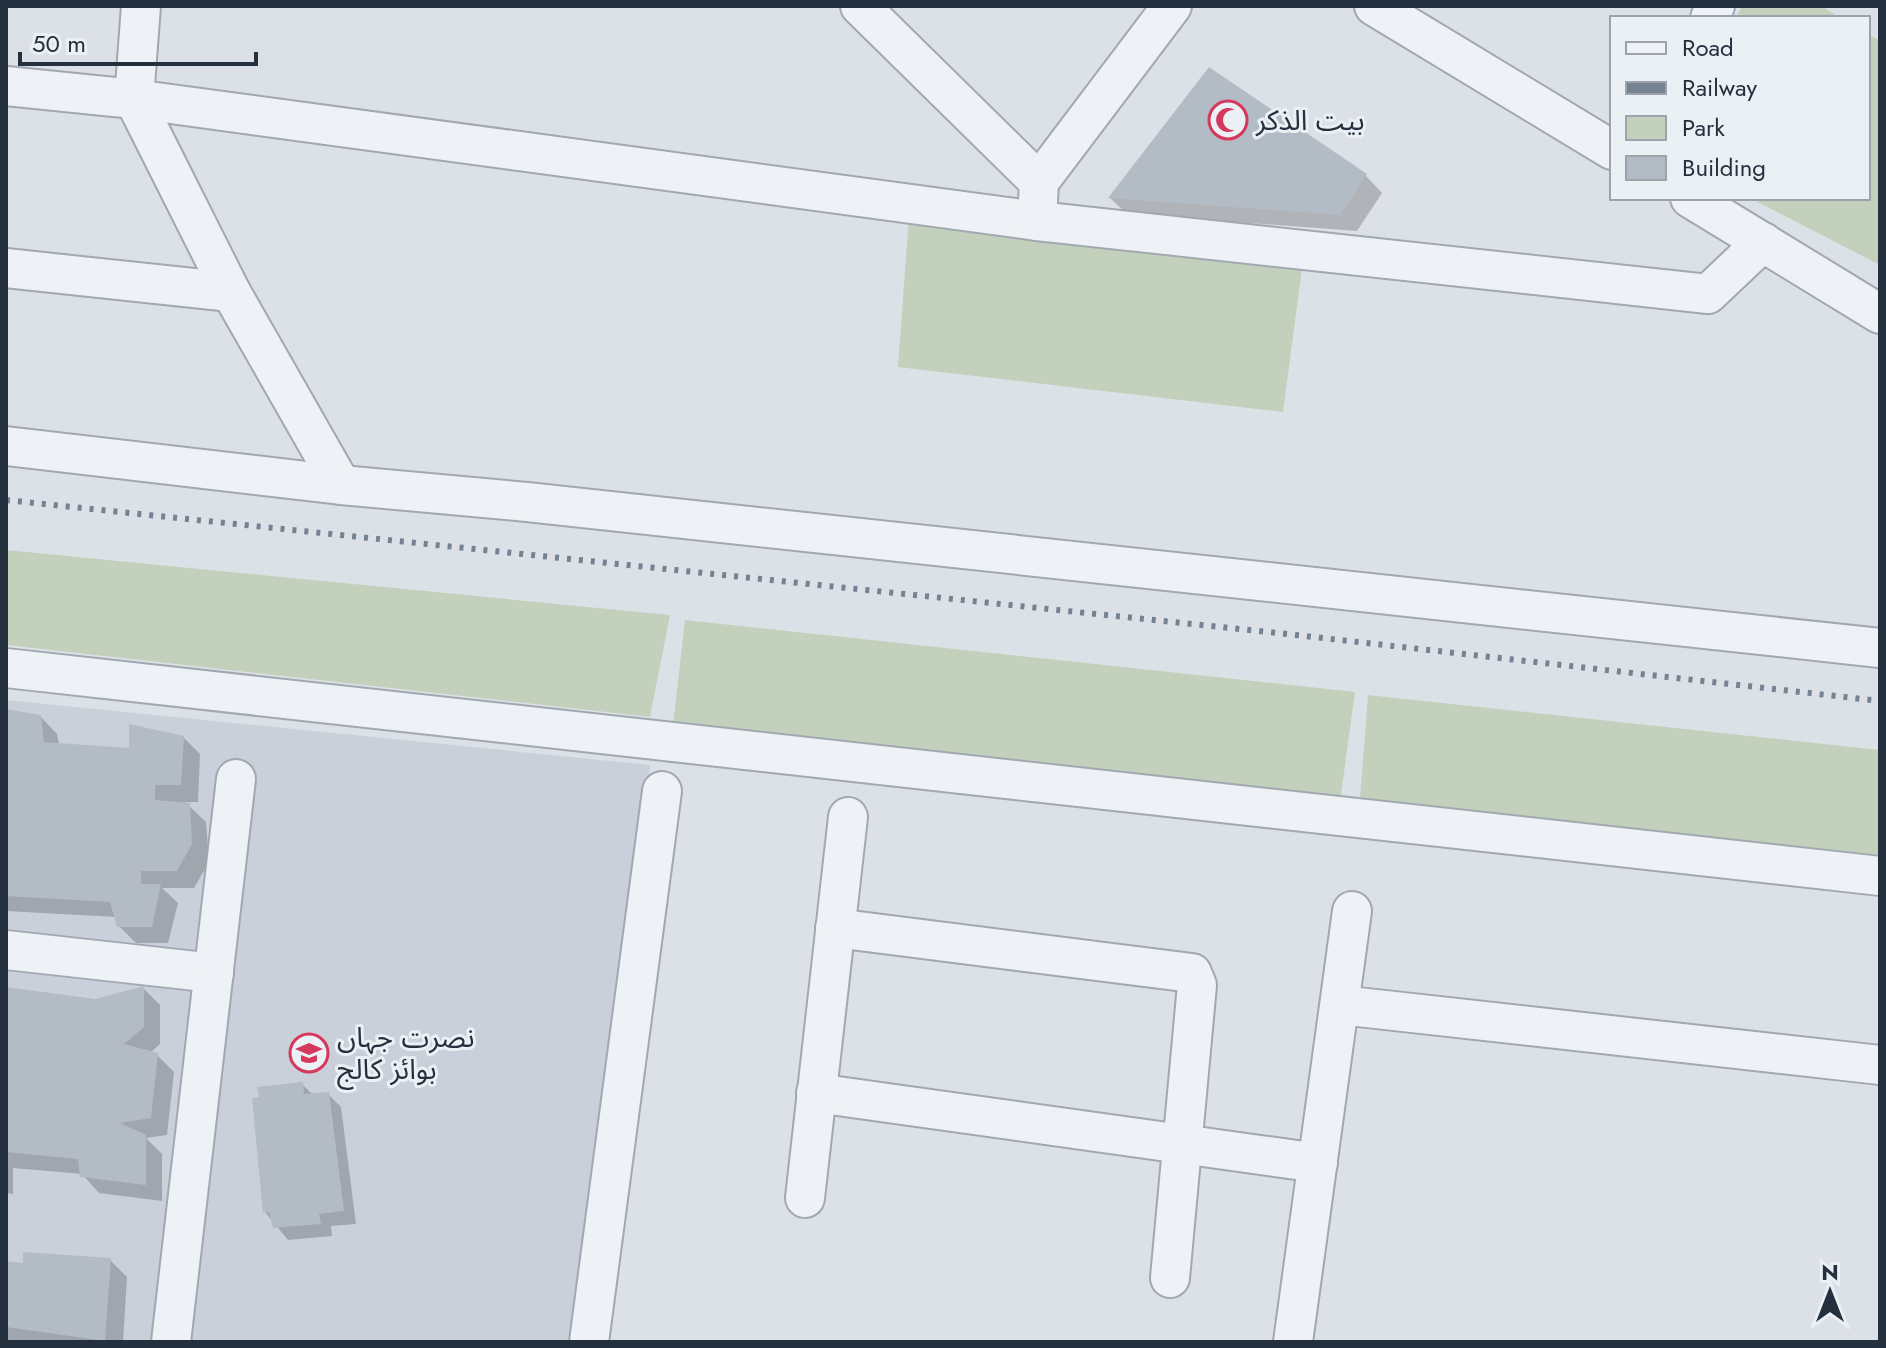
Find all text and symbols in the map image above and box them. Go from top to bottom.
scale bar [20,16,256,66]
legend [1610,16,1870,200]
text: 50 m [32,26,86,61]
text: Road [1682,30,1734,65]
text: Railway [1682,70,1757,105]
mosque icon: بیت الذکر [1207,99,1249,141]
place label: بیت الذکر [1255,100,1364,141]
text: Park [1682,110,1725,145]
text: Building [1682,150,1766,185]
place label: نصرت جہاں بوائز کالج [337,1017,474,1090]
school or university icon: نصرت جہاں بوائز کالج [288,1032,330,1074]
north arrow [1790,1252,1870,1332]
text: N [1821,1256,1839,1288]

